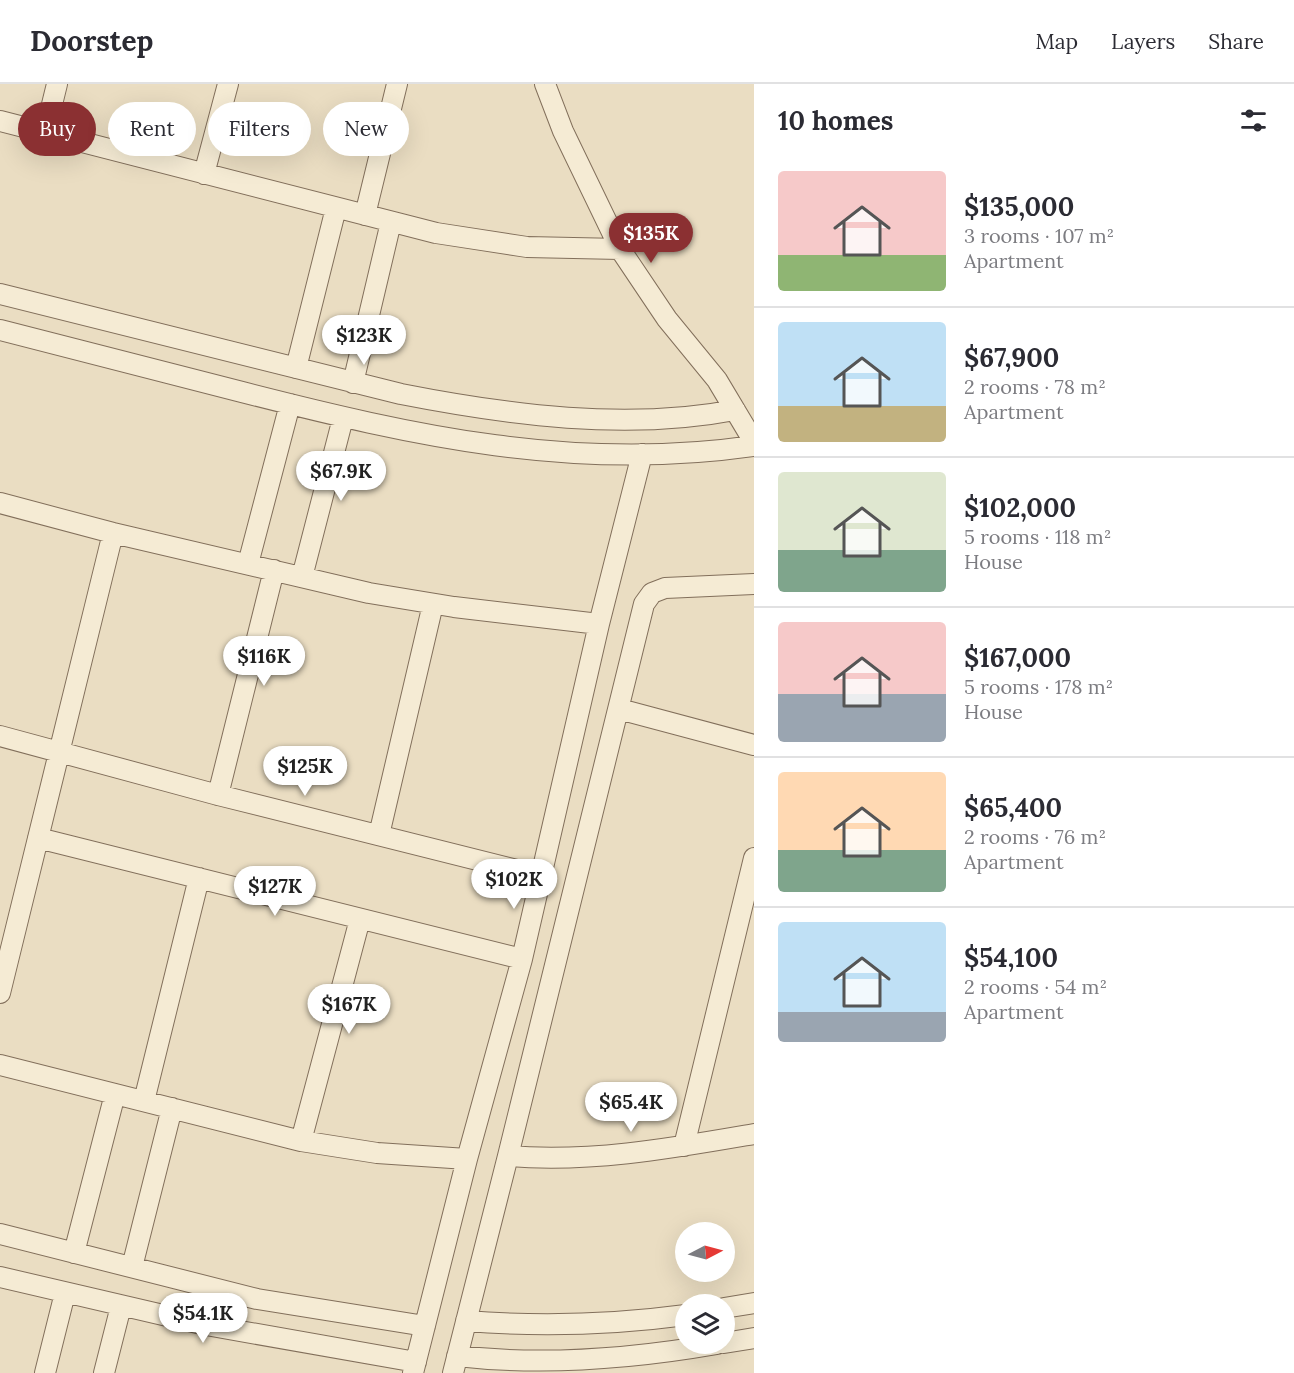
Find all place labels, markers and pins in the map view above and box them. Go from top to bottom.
pin: $135K [609,213,693,264]
pin: $123K [322,315,406,366]
pin: $67.9K [292,451,390,502]
pin: $116K [222,636,306,687]
pin: $125K [263,746,347,797]
pin: $102K [472,859,556,910]
pin: $127K [233,866,317,917]
pin: $167K [307,984,391,1035]
pin: $65.4K [582,1082,680,1133]
pin: $54.1K [154,1293,252,1344]

